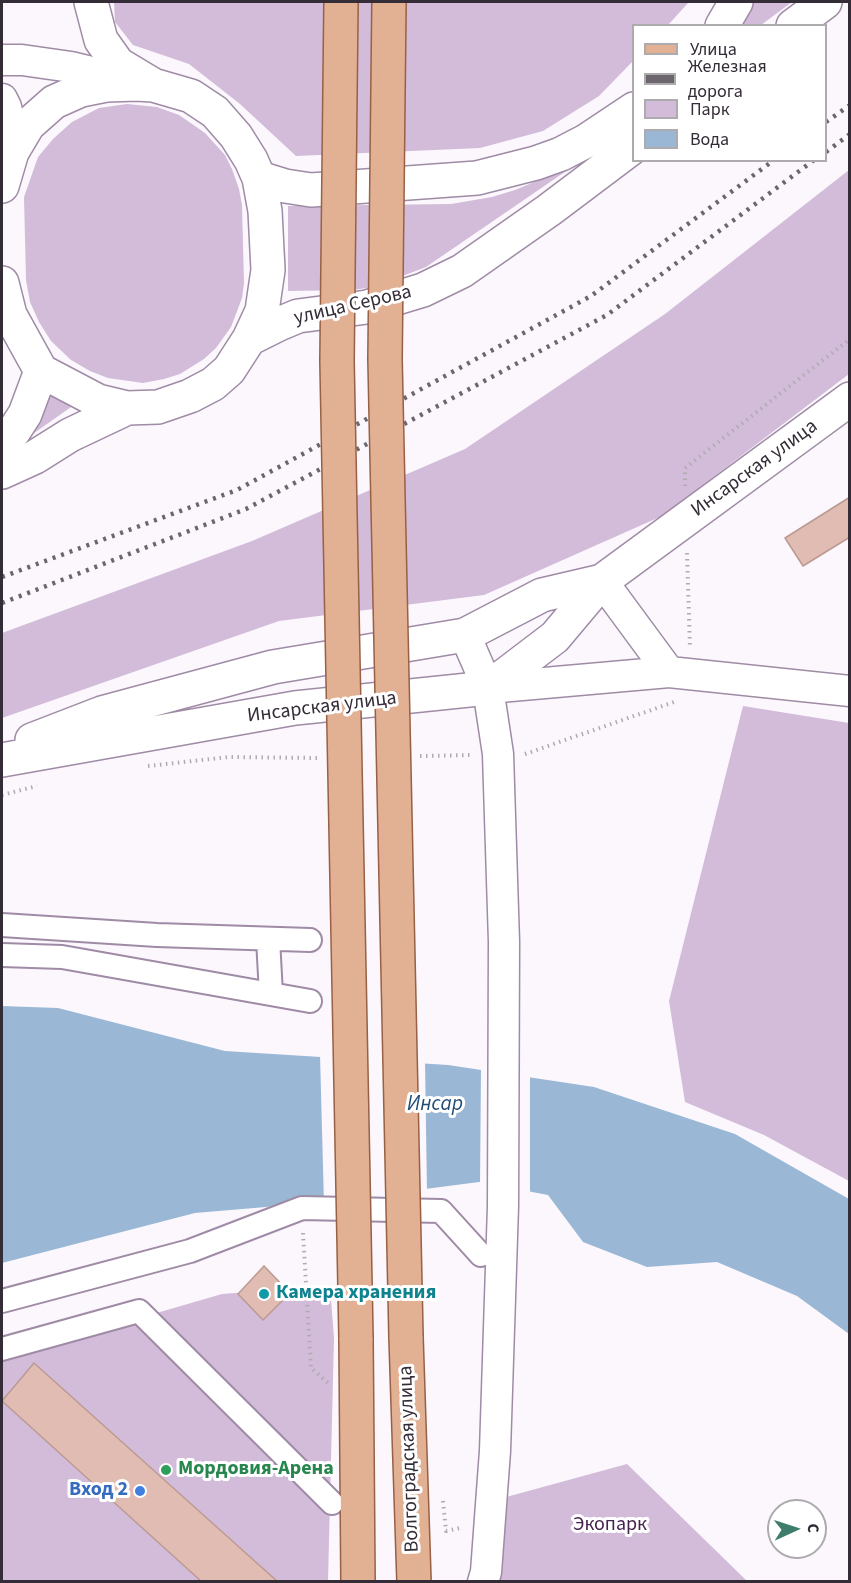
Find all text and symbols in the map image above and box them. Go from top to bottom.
legend [632,24,827,162]
text: Улица [690,37,737,62]
text: Железная дорога [688,54,767,104]
text: Парк [690,97,730,122]
text: Вода [690,127,729,152]
street label: улица Серова [292,281,414,331]
street label: Инсарская улица [687,415,823,523]
street label: Инсарская улица [246,687,398,729]
water label: Инсар [407,1092,463,1118]
place label: Камера хранения [276,1282,436,1306]
marker: Камера хранения [257,1287,271,1301]
street label: Волгоградская улица [395,1365,425,1553]
place label: Мордовия-Арена [178,1458,334,1482]
marker: Мордовия-Арена [159,1463,173,1477]
place label: Вход 2 [69,1479,128,1503]
marker: Вход 2 [133,1484,147,1498]
north arrow [767,1499,827,1559]
park label: Экопарк [573,1514,647,1538]
text: С [802,1523,824,1533]

